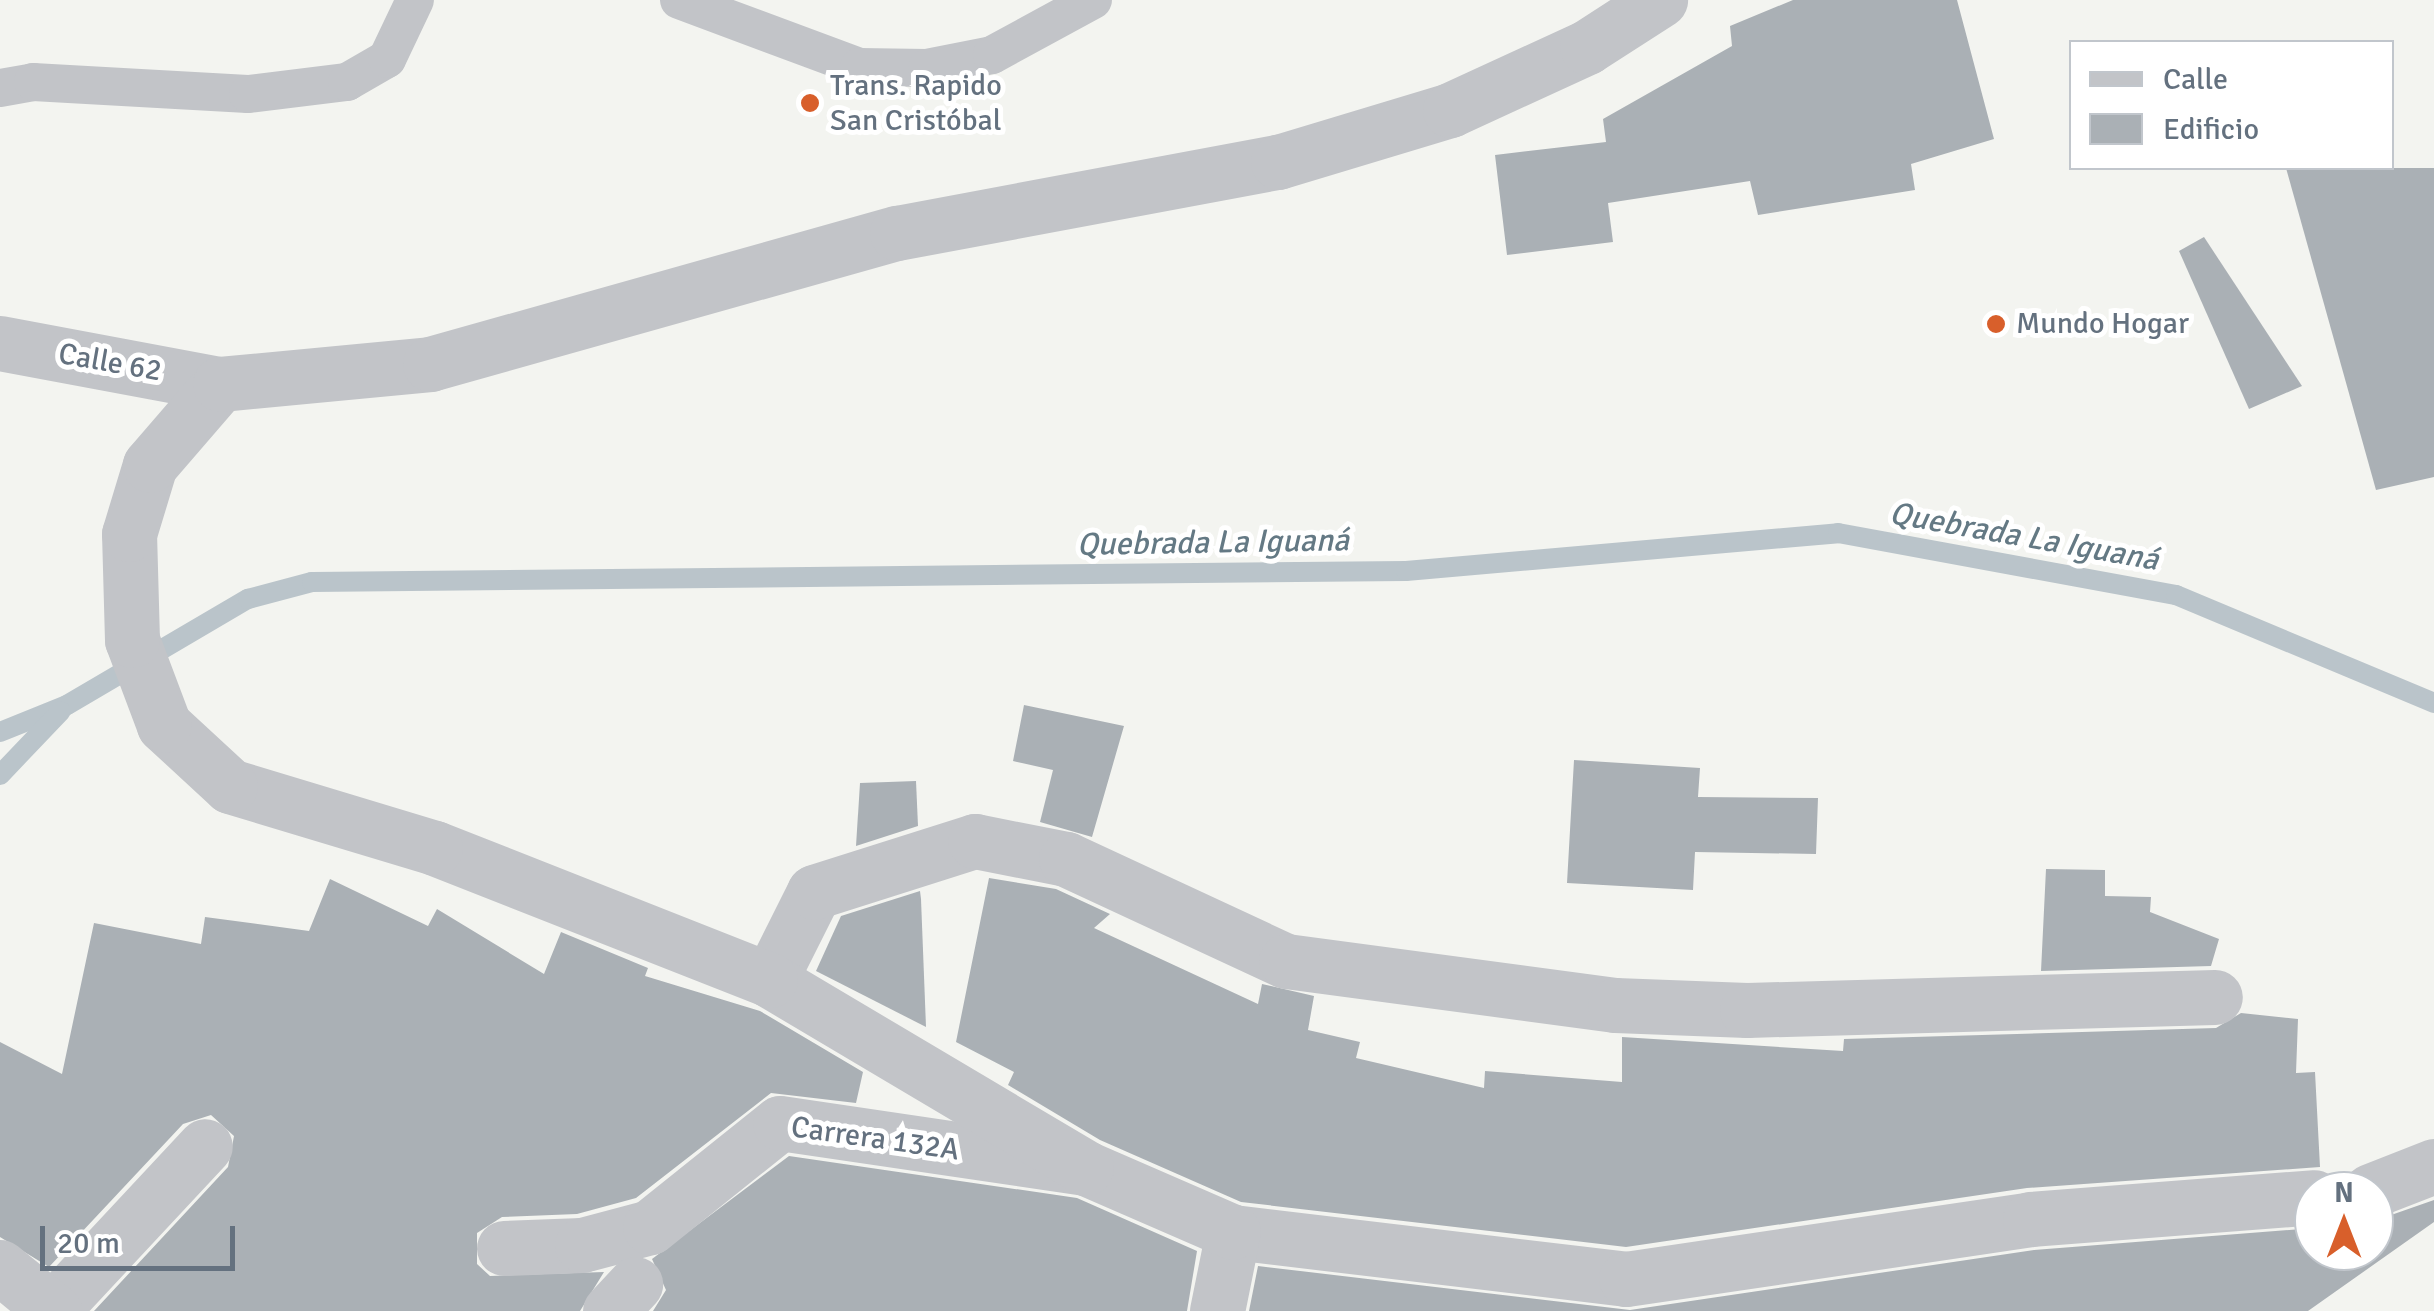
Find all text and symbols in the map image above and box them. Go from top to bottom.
legend [2069,40,2394,170]
text: Calle [2163,61,2228,98]
place label: Trans. Rapido San Cristóbal [830,68,1002,138]
marker: Trans. Rapido San Cristóbal [799,92,821,114]
text: Edificio [2163,111,2259,148]
place label: Mundo Hogar [2016,306,2189,342]
marker: Mundo Hogar [1985,313,2007,335]
street label: Calle 62 [56,336,164,390]
water label: Quebrada La Iguaná [1887,494,2161,580]
water label: Quebrada La Iguaná [1076,521,1350,565]
street label: Carrera 132A [789,1109,961,1169]
north arrow [2294,1171,2394,1271]
text: N [2334,1176,2354,1210]
scale bar [45,1206,240,1268]
text: 20 m [57,1225,120,1262]

